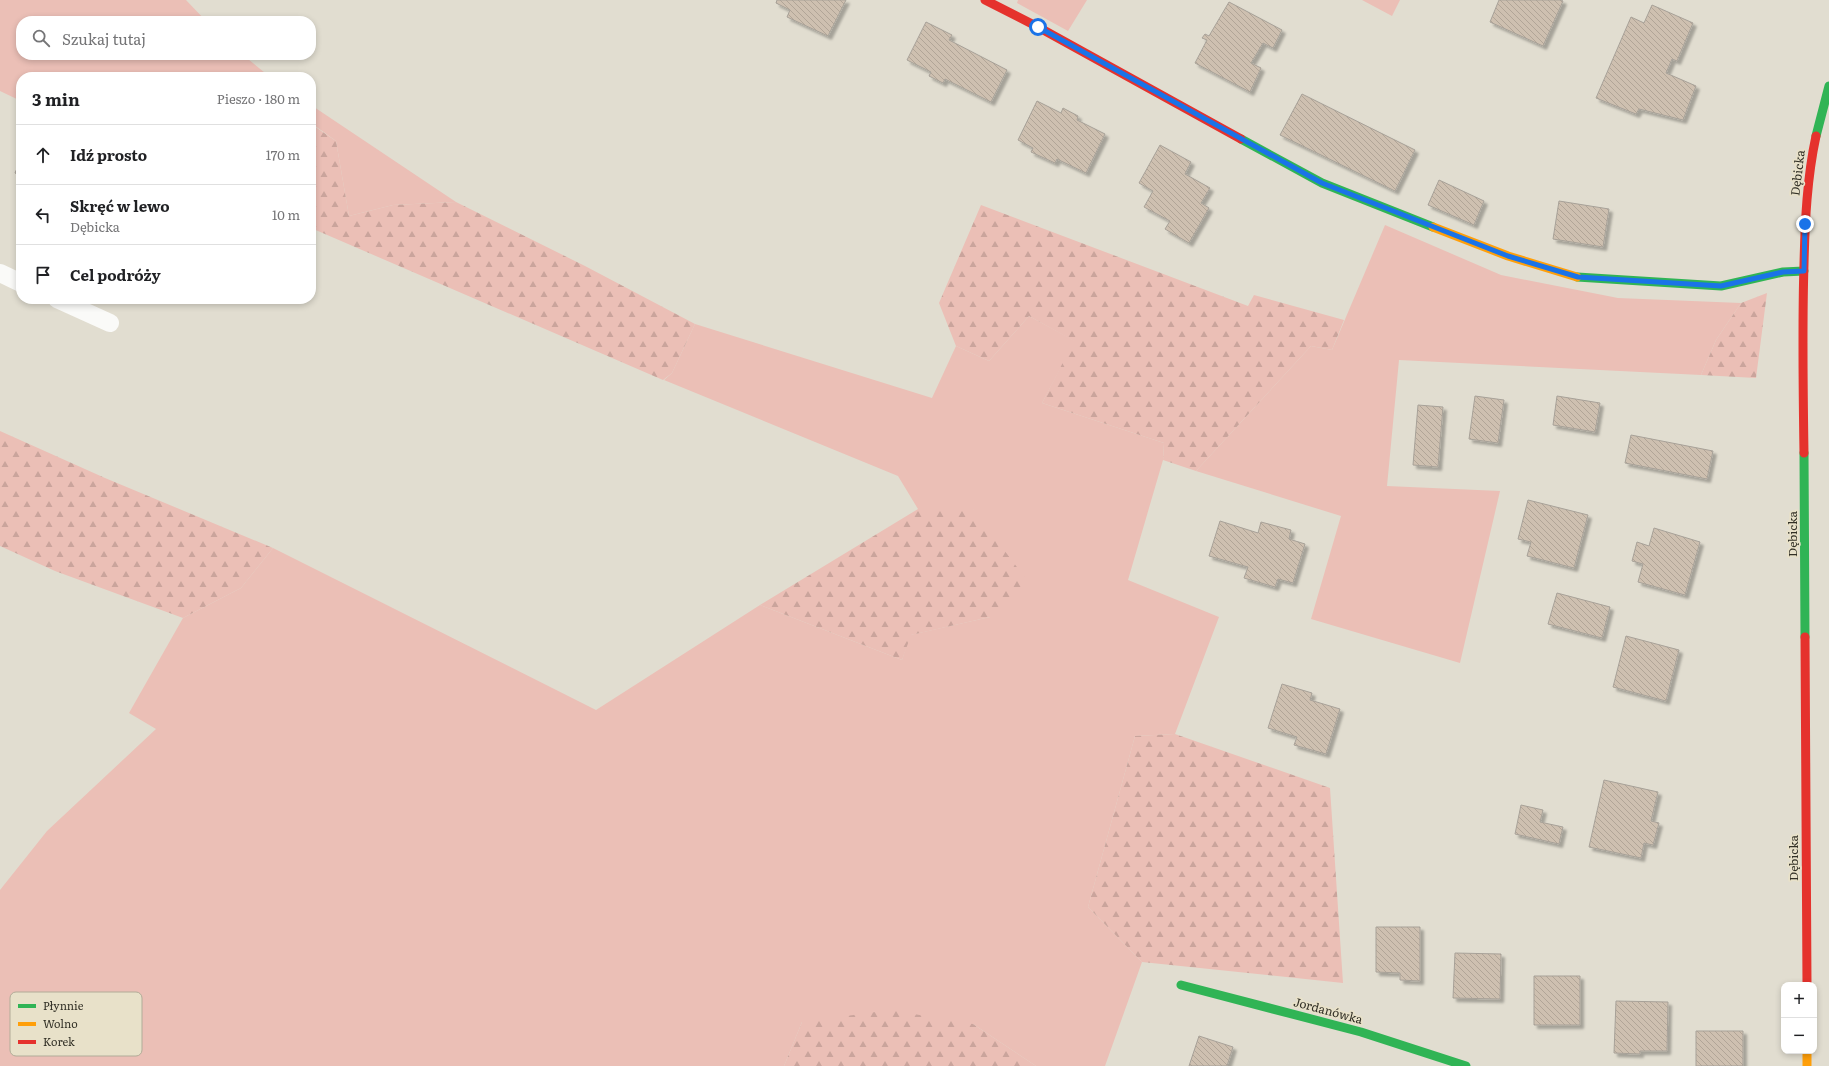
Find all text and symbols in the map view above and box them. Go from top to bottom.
search box [16,16,316,60]
route start [1029,18,1047,36]
icon: search [30,27,52,49]
text: Szukaj tutaj [62,27,146,50]
text: 3 min [32,86,80,111]
text: Pieszo · 180 m [217,89,300,108]
text: Idź prosto [70,143,147,166]
icon: ahead [32,144,54,166]
text: 170 m [266,145,300,164]
street label: Dębicka [1785,148,1809,197]
text: Skręć w lewo [70,194,170,217]
icon: left [32,204,54,226]
text: 10 m [272,205,300,224]
route end [1796,215,1814,233]
text: Dębicka [70,217,120,236]
text: Cel podróży [70,263,161,286]
icon: arrive [32,264,54,286]
street label: Dębicka [1783,510,1801,557]
street label: Dębicka [1784,834,1802,881]
map controls [1781,982,1817,1054]
button: + [1781,982,1817,1018]
legend [10,992,142,1056]
street label: Jordanówka [1292,992,1365,1028]
text: Płynnie [43,997,84,1013]
text: Wolno [43,1015,78,1031]
button: − [1781,1018,1817,1054]
text: Korek [43,1033,75,1049]

